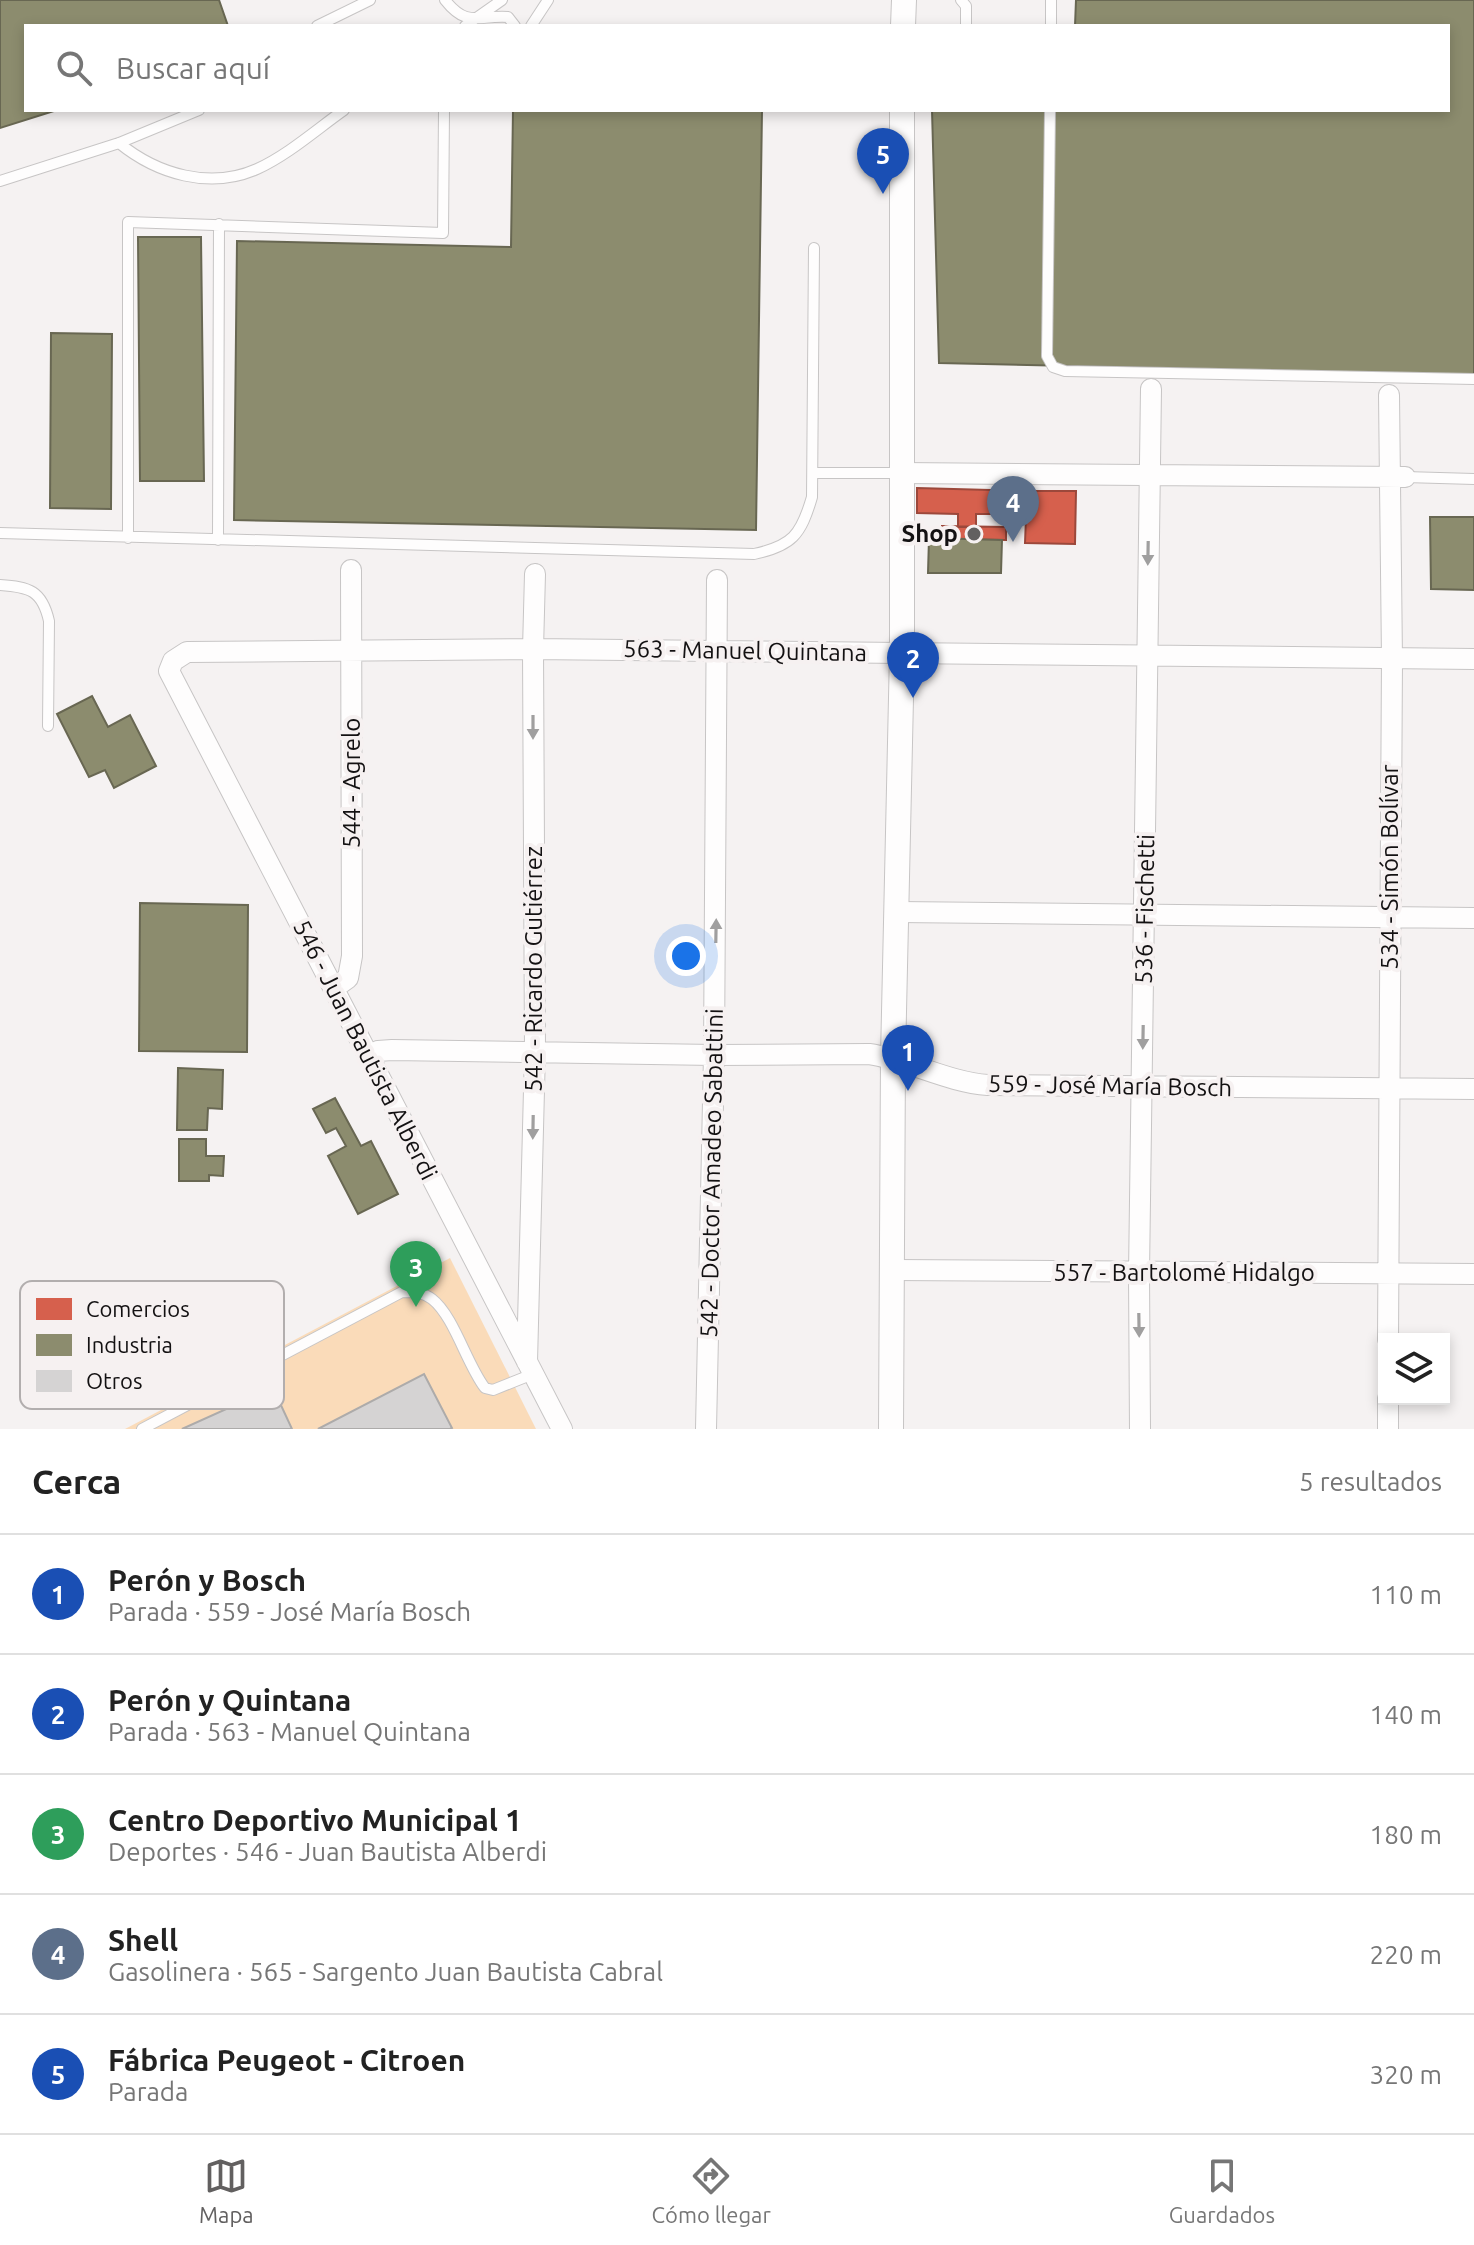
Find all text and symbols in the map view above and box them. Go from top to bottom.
search box [24,24,1450,112]
icon: search [52,46,96,90]
text: Buscar aquí [116,51,270,85]
pin: 5 [857,128,909,194]
pin: 4 [987,476,1039,542]
place label: Shop [902,520,958,547]
marker: Shop [965,525,983,543]
one-way arrow [1142,541,1154,566]
pin: 2 [887,632,939,698]
street label: 563 - Manuel Quintana [623,635,867,666]
one-way arrow [527,715,539,740]
street label: 544 - Agrelo [338,718,365,848]
street label: 534 - Simón Bolívar [1376,764,1403,970]
street label: 536 - Fischetti [1130,834,1159,984]
street label: 542 - Ricardo Gutiérrez [520,846,547,1092]
street label: 546 - Juan Bautista Alberdi [288,915,443,1184]
one-way arrow [710,918,722,943]
your location [666,936,706,976]
street label: 542 - Doctor Amadeo Sabattini [695,1008,728,1338]
pin: 1 [882,1025,934,1091]
one-way arrow [1137,1025,1149,1050]
street label: 559 - José María Bosch [988,1070,1232,1101]
one-way arrow [527,1115,540,1140]
pin: 3 [390,1241,442,1307]
street label: 557 - Bartolomé Hidalgo [1053,1259,1315,1286]
legend [20,1281,284,1409]
text: Comercios [86,1296,190,1321]
one-way arrow [1133,1313,1146,1338]
text: Industria [86,1332,173,1357]
map controls [1378,1333,1450,1405]
button: layers [1378,1333,1450,1405]
text: Otros [86,1368,142,1393]
text: Cerca [32,1462,121,1500]
text: 5 resultados [1299,1467,1442,1496]
text: Perón y Bosch [108,1563,306,1597]
text: 1 [51,1580,65,1609]
text: 110 m [1370,1580,1442,1609]
text: Parada · 559 - José María Bosch [108,1597,471,1626]
text: Perón y Quintana [108,1683,351,1717]
text: 2 [51,1700,65,1729]
text: 140 m [1370,1700,1442,1729]
text: Parada · 563 - Manuel Quintana [108,1717,471,1746]
text: Centro Deportivo Municipal 1 [108,1803,522,1837]
text: 3 [51,1820,65,1849]
text: 180 m [1370,1820,1442,1849]
text: Deportes · 546 - Juan Bautista Alberdi [108,1837,547,1866]
text: Shell [108,1923,178,1957]
text: 4 [51,1940,65,1969]
text: 220 m [1370,1940,1442,1969]
text: Gasolinera · 565 - Sargento Juan Bautista Cabral [108,1957,663,1986]
text: Fábrica Peugeot - Citroen [108,2043,465,2077]
text: 5 [51,2060,65,2089]
text: 320 m [1370,2060,1442,2089]
text: Parada [108,2077,188,2106]
tab: Mapa [199,2154,254,2227]
tab: Cómo llegar [652,2154,771,2227]
tab: Guardados [1169,2154,1275,2227]

